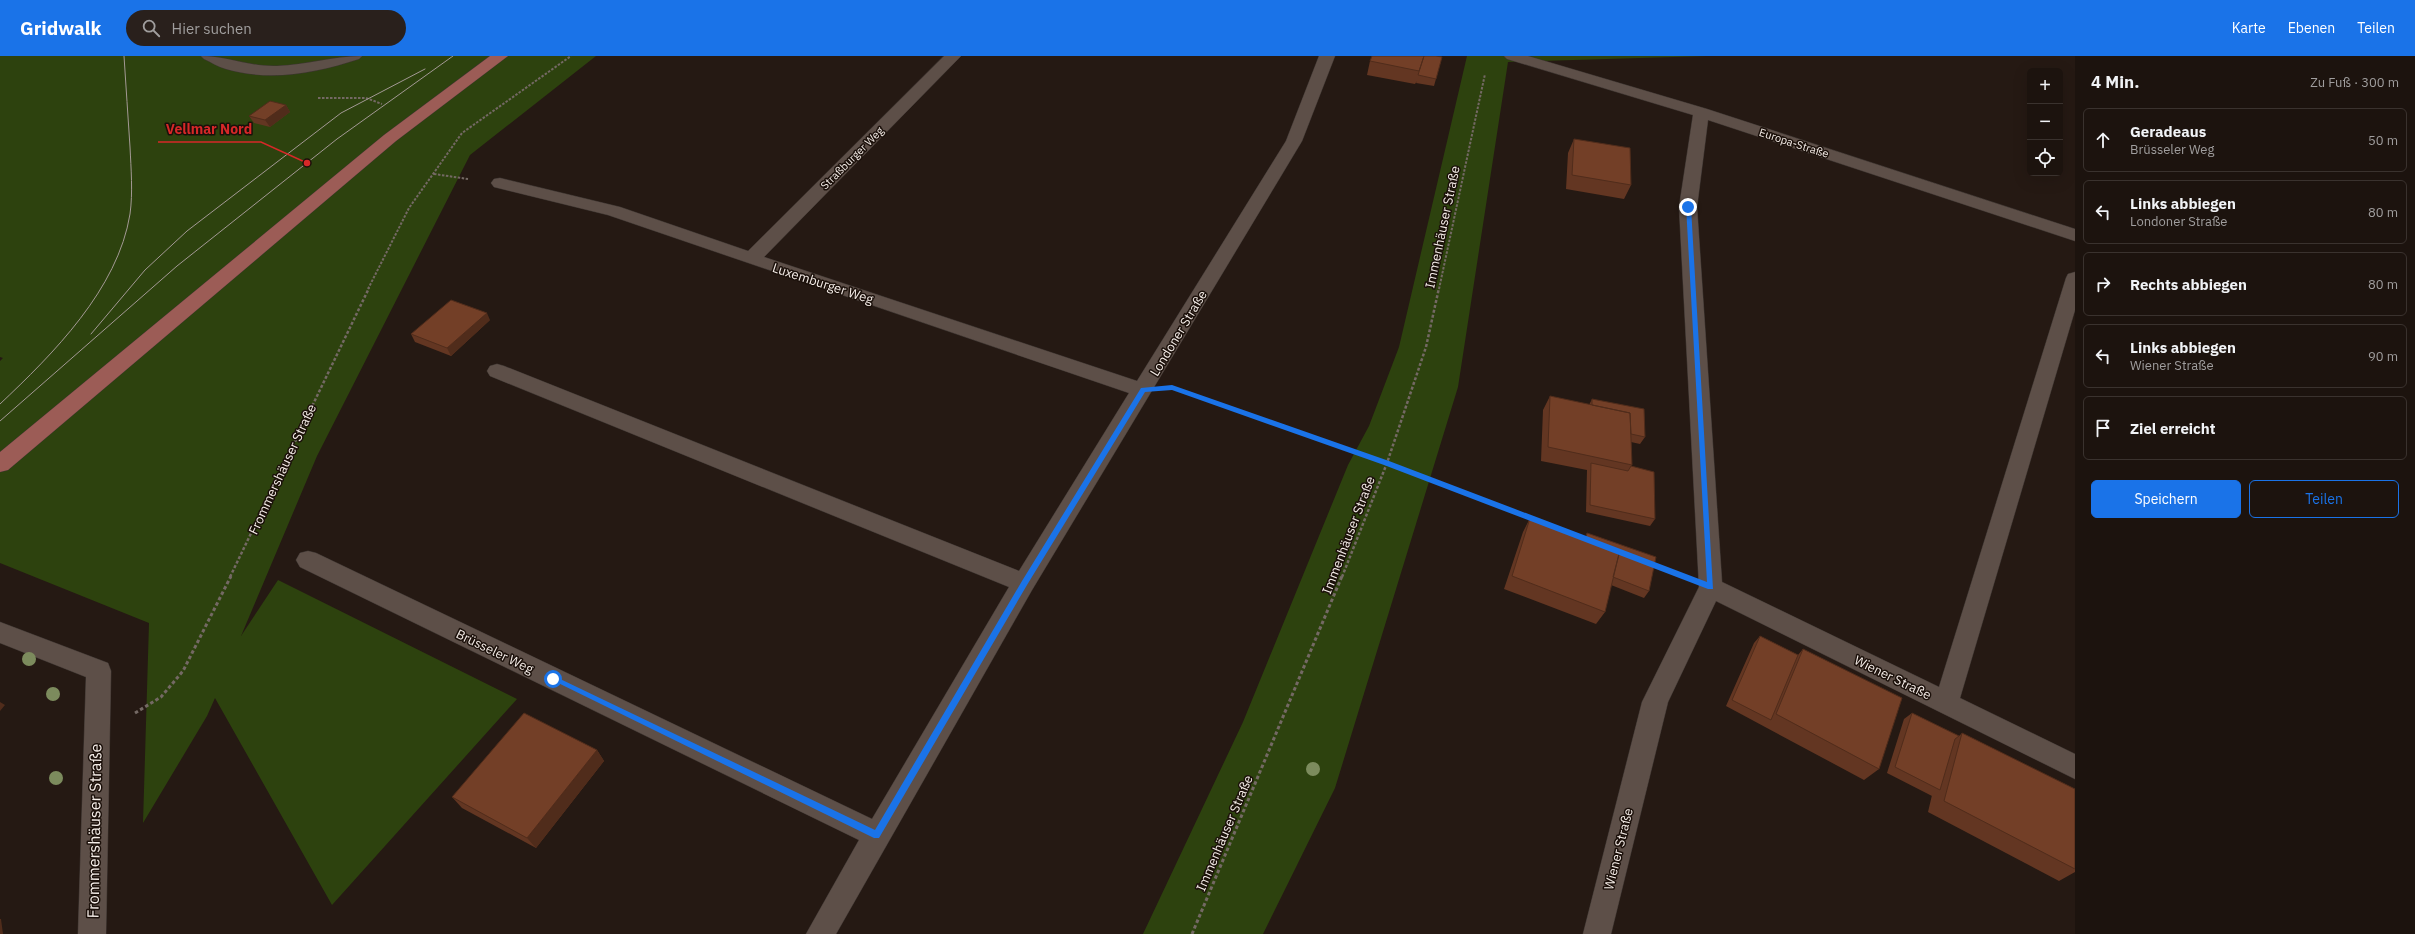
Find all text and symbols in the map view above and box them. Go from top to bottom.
search box [126,10,406,46]
text: Gridwalk [20,16,102,40]
icon: search [140,17,162,39]
text: Hier suchen [172,19,252,38]
text: Karte [2232,19,2266,37]
text: Ebenen [2288,19,2335,37]
text: Teilen [2357,19,2395,37]
map controls [2027,68,2063,176]
button: + [2027,68,2063,104]
text: 4 Min. [2091,71,2139,93]
text: Zu Fuß · 300 m [2310,74,2399,91]
button: − [2027,104,2063,140]
callout: Vellmar Nord [158,116,261,142]
text: Vellmar Nord [166,120,252,138]
text: Geradeaus [2130,122,2206,141]
street label: Straßburger Weg [818,123,887,192]
street label: Europa-Straße [1757,125,1831,161]
icon: ahead [2092,129,2114,151]
text: 50 m [2368,132,2398,149]
button: locate [2027,140,2063,176]
text: Brüsseler Weg [2130,141,2214,158]
street label: Immenhäuser Straße [1421,164,1464,290]
text: Links abbiegen [2130,194,2236,213]
route end [1679,198,1697,216]
icon: left [2092,201,2114,223]
text: 80 m [2368,204,2398,221]
text: Londoner Straße [2130,213,2227,230]
street label: Luxemburger Weg [770,259,876,308]
icon: right [2092,273,2114,295]
text: Rechts abbiegen [2130,275,2247,294]
text: 80 m [2368,276,2398,293]
street label: Londoner Straße [1146,287,1211,379]
text: Links abbiegen [2130,338,2236,357]
icon: left [2092,345,2114,367]
text: 90 m [2368,348,2398,365]
text: Wiener Straße [2130,357,2214,374]
street label: Frommershäuser Straße [245,401,320,537]
icon: arrive [2092,417,2114,439]
text: Ziel erreicht [2130,419,2216,438]
street label: Immenhäuser Straße [1318,474,1379,596]
button: Speichern [2091,480,2241,518]
button: Teilen [2249,480,2399,518]
street label: Brüsseler Weg [453,625,536,678]
street label: Wiener Straße [1851,651,1934,703]
route start [544,670,562,688]
street label: Frommershäuser Straße [82,743,106,919]
street label: Immenhäuser Straße [1192,772,1257,894]
street label: Wiener Straße [1600,807,1637,892]

